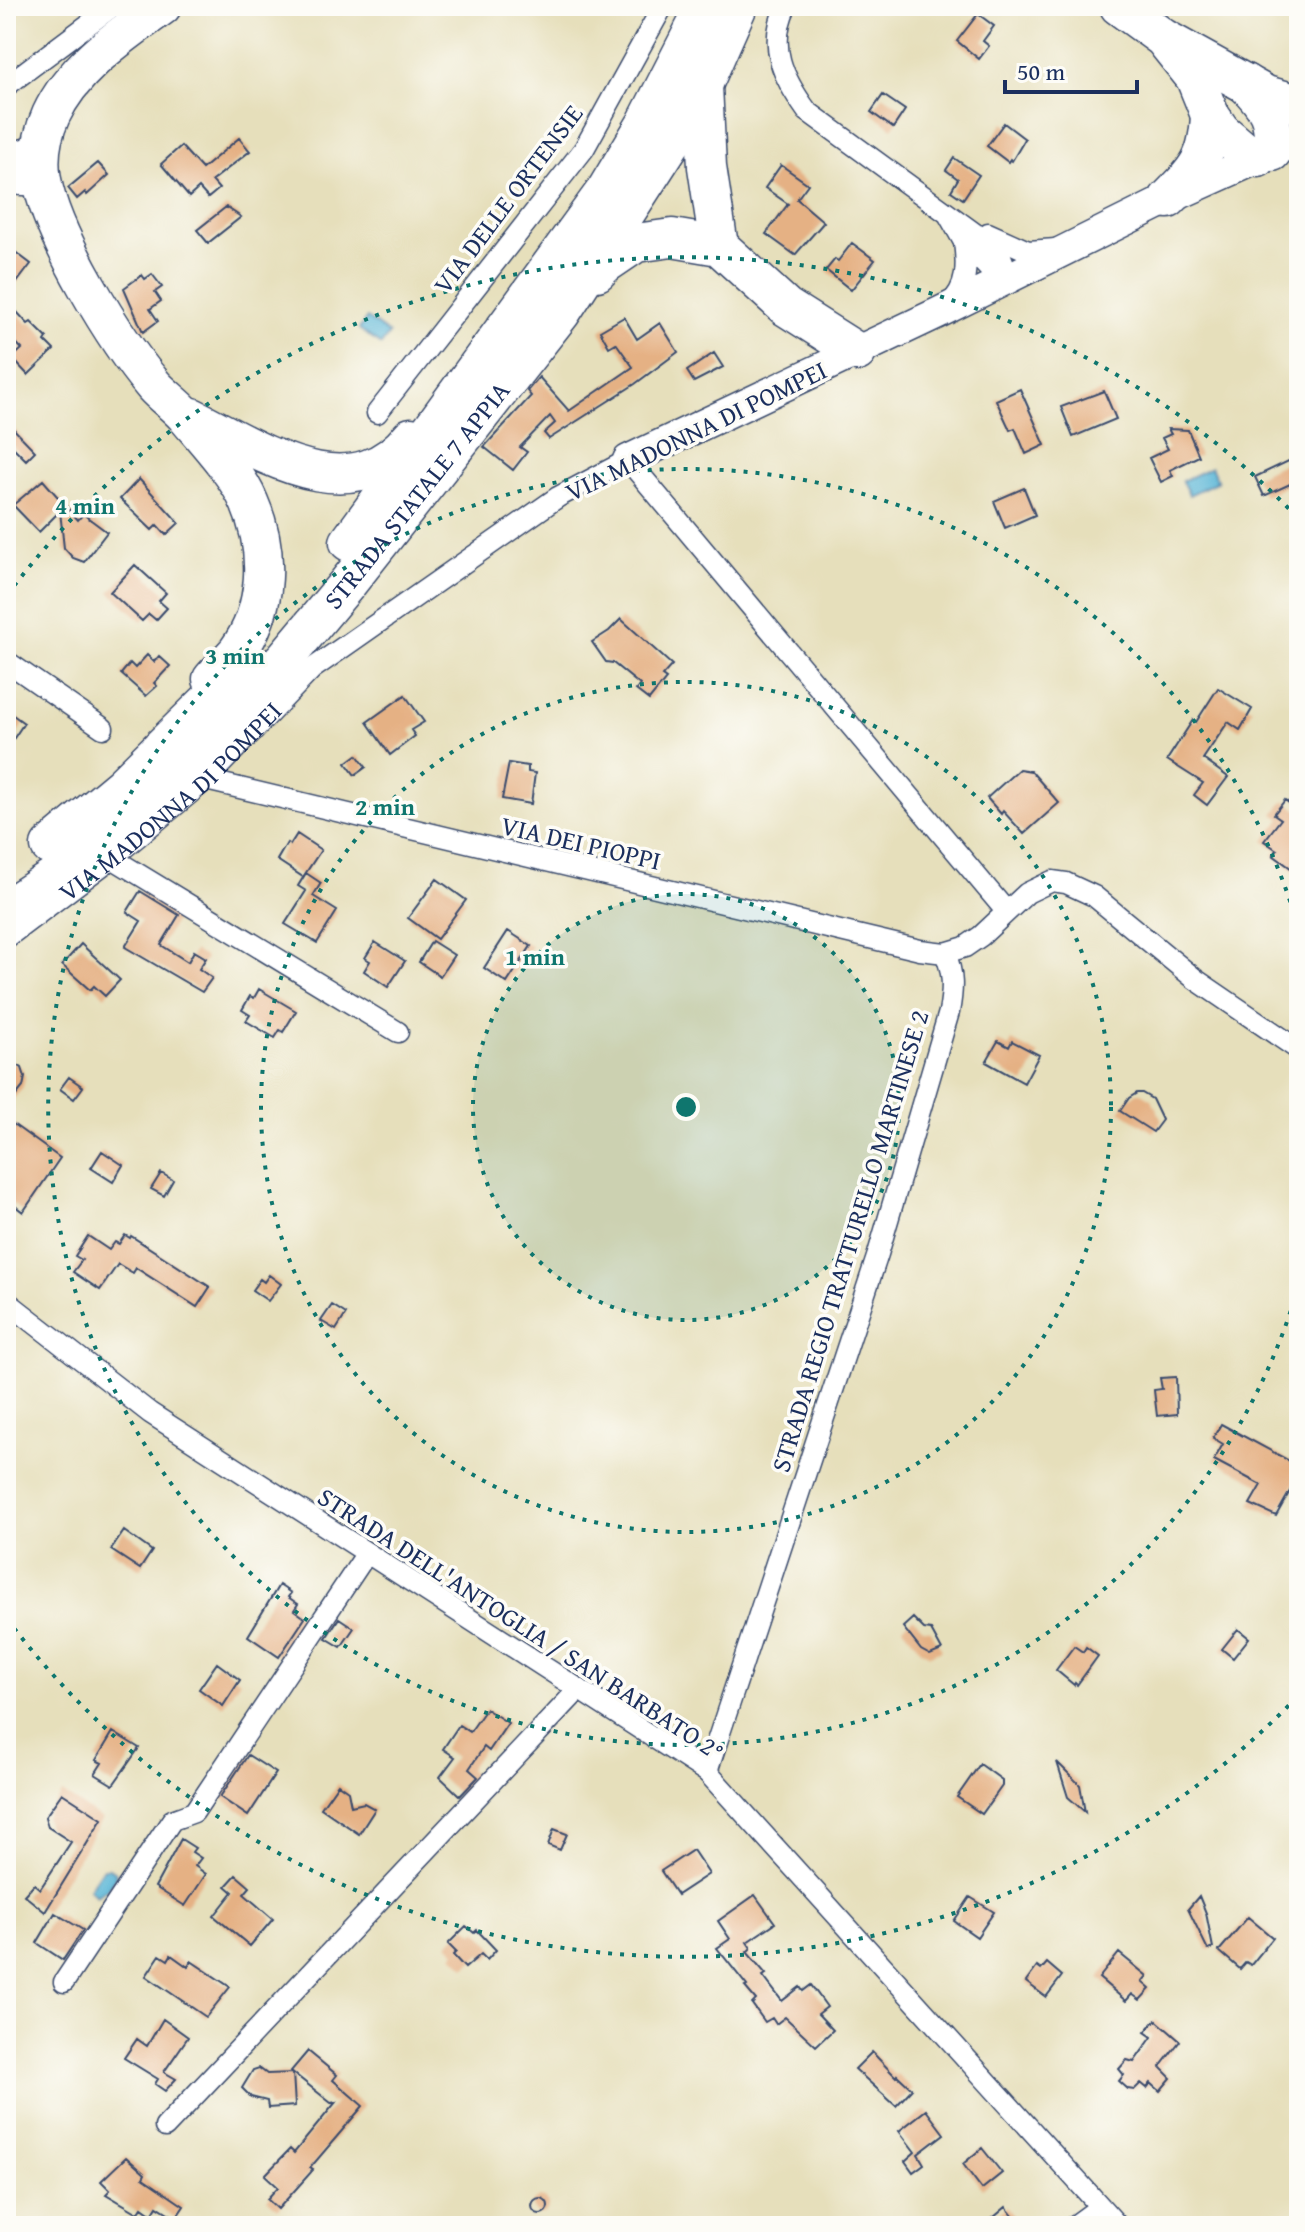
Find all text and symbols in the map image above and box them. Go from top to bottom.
scale bar [1005,44,1137,94]
text: 50 m [1017,54,1065,89]
street label: VIA DELLE ORTENSIE [423,96,592,302]
street label: VIA MADONNA DI POMPEI [559,350,833,511]
street label: STRADA STATALE 7 APPIA [314,373,519,617]
text: 4 min [55,488,115,523]
text: 3 min [205,638,265,673]
street label: VIA MADONNA DI POMPEI [50,692,290,911]
text: 2 min [355,789,415,824]
street label: VIA DEI PIOPPI [497,805,665,880]
text: 1 min [505,939,565,974]
street label: STRADA REGIO TRATTURELLO MARTINESE 2 [761,1005,939,1477]
centre of rings [672,1093,700,1121]
street label: STRADA DELL'ANTOGLIA / SAN BARBATO 2° [310,1477,732,1770]

